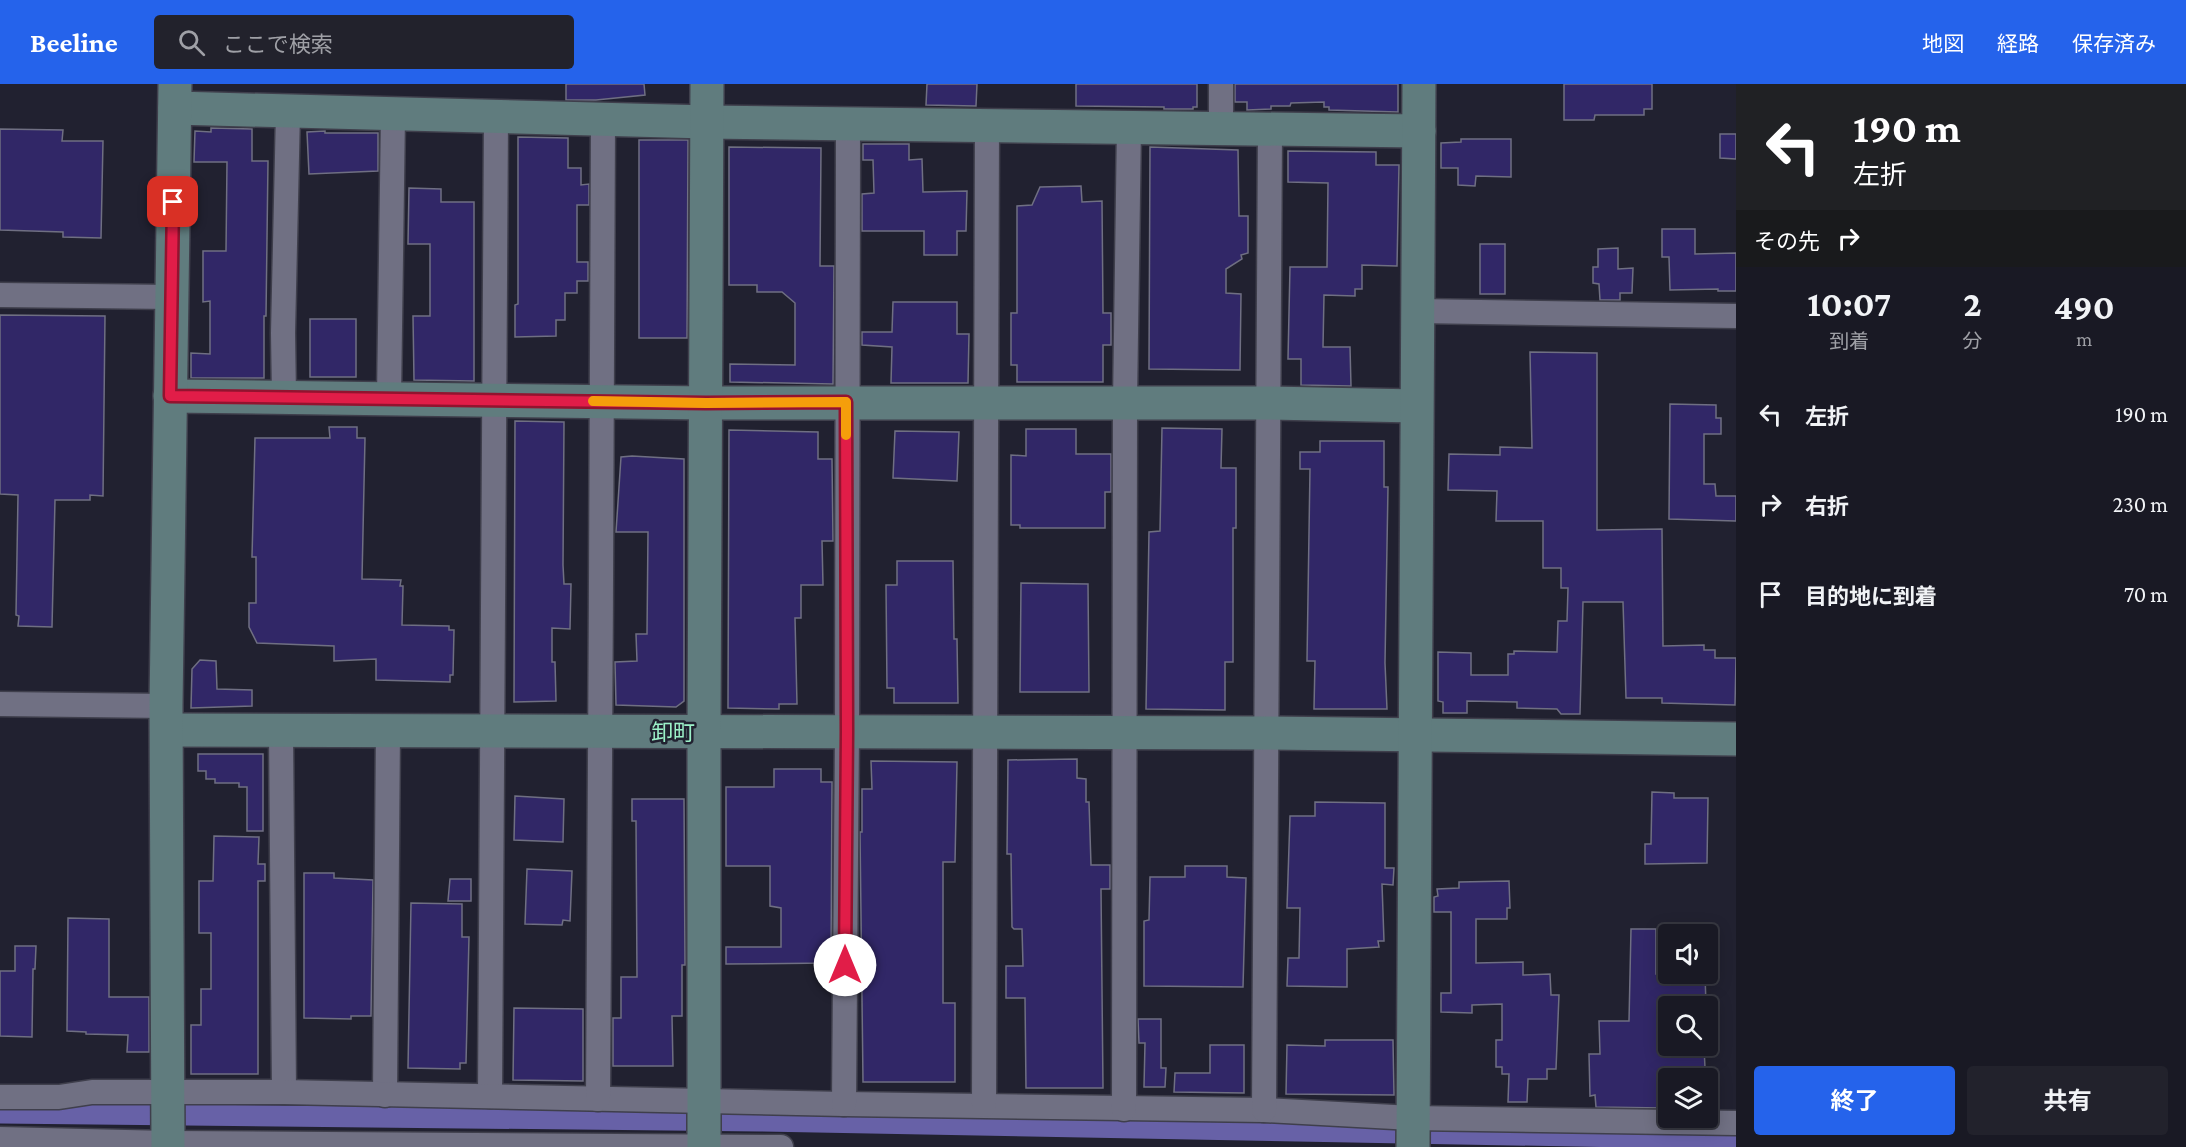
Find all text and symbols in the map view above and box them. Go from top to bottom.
search box [154,15,574,69]
icon: search [175,26,208,59]
text: Beeline [30,27,118,58]
text: ここで検索 [223,32,333,57]
text: 地図 [1922,32,1964,56]
text: 経路 [1997,32,2039,56]
text: 保存済み [2072,32,2156,56]
text: 190 m [1853,104,1961,151]
icon: left [1754,108,1832,186]
text: 左折 [1853,160,1907,190]
pin [147,176,198,227]
icon: arrive [156,185,189,218]
icon: right [1832,222,1865,255]
text: その先 [1754,229,1820,254]
text: 10:07 [1807,284,1891,324]
text: 2 [1963,284,1982,324]
text: 490 [2054,287,2115,327]
text: m [2076,328,2092,350]
text: 到着 [1829,330,1869,352]
text: 分 [1963,330,1983,352]
icon: left [1754,398,1787,431]
text: 190 m [2115,402,2168,427]
text: 左折 [1805,404,1849,429]
icon: right [1754,488,1787,521]
text: 230 m [2113,492,2168,517]
text: 右折 [1805,494,1849,519]
icon: arrive [1754,578,1787,611]
text: 70 m [2124,582,2168,607]
text: 目的地に到着 [1805,584,1937,609]
district label: 卸町 [651,720,695,745]
map controls [1658,924,1718,1128]
button: sound [1658,924,1718,984]
position arrow [813,933,877,997]
button: search [1658,996,1718,1056]
button: 終了 [1754,1066,1955,1135]
button: 共有 [1967,1066,2168,1135]
button: layers [1658,1068,1718,1128]

